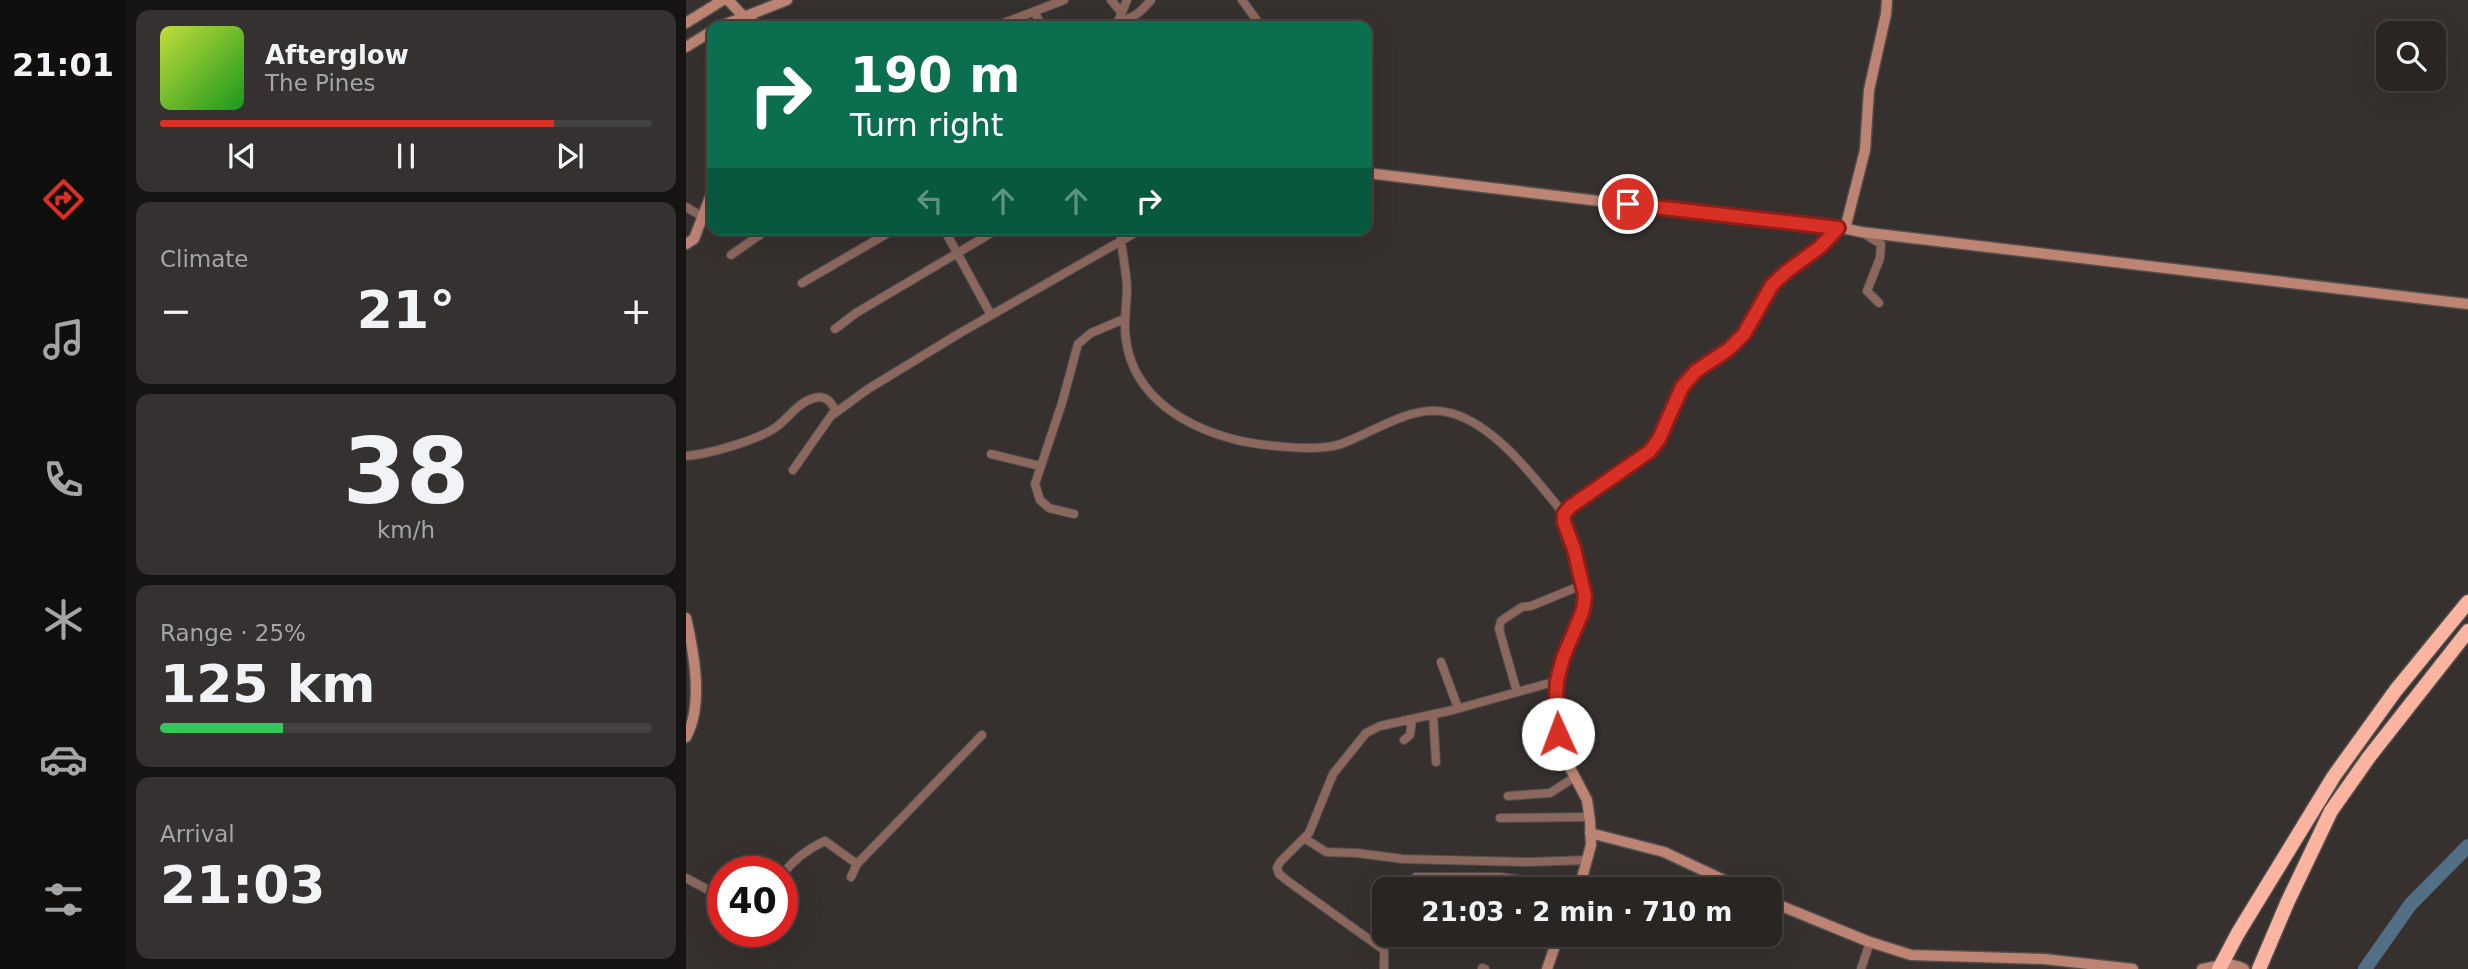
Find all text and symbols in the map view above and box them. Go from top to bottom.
map controls [2376,21,2446,91]
button: search [2376,21,2446,91]
text: Afterglow [265,40,409,70]
text: 21:01 [12,46,114,84]
text: 190 m [850,47,1020,104]
icon: right [735,49,826,140]
text: The Pines [265,70,376,96]
text: Turn right [850,106,1003,144]
icon: previous [223,137,261,175]
icon: pause [387,137,425,175]
icon: next [551,137,589,175]
pin [1598,174,1658,234]
icon: directions [39,175,88,224]
icon: left [911,182,949,220]
icon: ahead [984,182,1022,220]
icon: ahead [1057,182,1095,220]
icon: right [1130,182,1168,220]
icon: arrive [1609,185,1647,223]
text: Climate [160,246,249,272]
text: 21° [357,280,455,340]
text: − [160,289,192,333]
text: + [620,289,652,333]
icon: music [39,315,88,364]
text: 38 [343,419,469,524]
icon: phone [39,455,88,504]
text: km/h [377,517,435,543]
icon: climate [39,595,88,644]
text: Range · 25% [160,620,306,646]
text: 125 km [160,654,375,714]
position arrow [1521,697,1595,771]
icon: car [39,735,88,784]
text: Arrival [160,821,235,847]
text: 21:03 [160,855,326,915]
speed limit sign: 40 [707,856,798,947]
icon: filters [39,875,88,924]
text: 21:03 · 2 min · 710 m [1422,897,1732,927]

